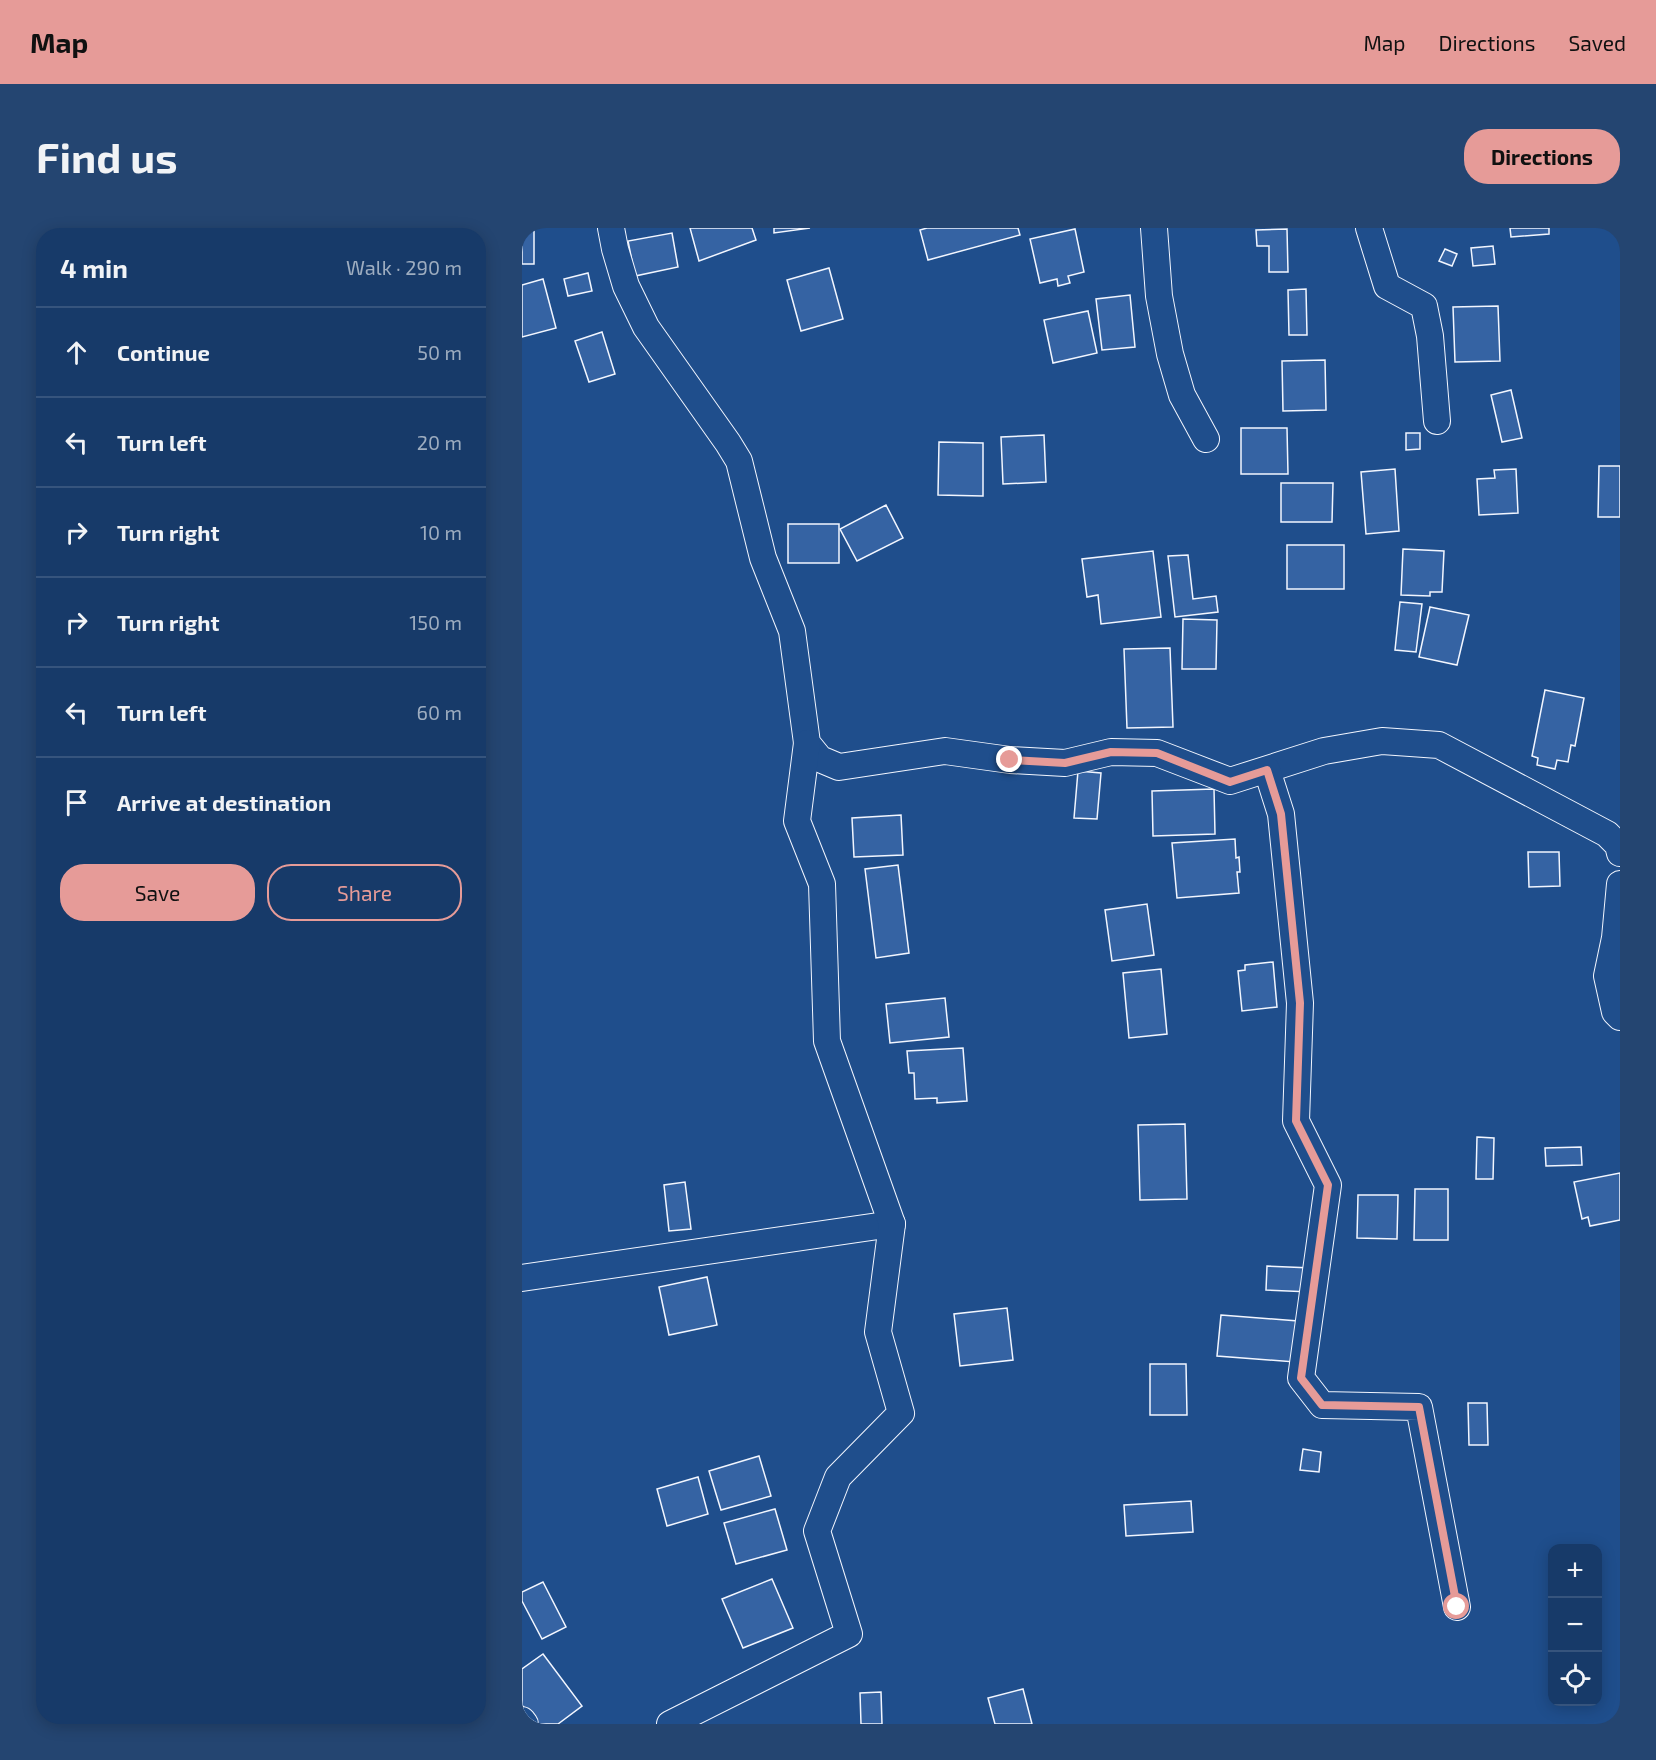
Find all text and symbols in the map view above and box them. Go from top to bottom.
text: Map [30,25,88,59]
text: Map [1363,30,1406,55]
text: Directions [1439,30,1535,55]
text: Saved [1568,30,1626,55]
button: Directions [1464,129,1620,184]
text: Find us [36,131,178,181]
text: 4 min [60,252,128,283]
text: Walk · 290 m [346,255,462,279]
icon: ahead [60,336,93,369]
text: Continue [117,339,210,365]
text: 50 m [417,340,462,364]
icon: left [60,426,93,459]
text: Turn left [117,429,206,455]
text: 20 m [417,430,462,454]
icon: right [60,516,93,549]
text: Turn right [117,519,219,545]
text: 10 m [420,520,462,544]
icon: right [60,606,93,639]
text: Turn right [117,609,219,635]
text: 150 m [409,610,462,634]
icon: left [60,696,93,729]
text: Turn left [117,699,206,725]
text: 60 m [417,700,462,724]
route end [996,746,1022,772]
icon: arrive [60,786,93,819]
text: Arrive at destination [117,789,331,815]
button: Save [60,864,255,921]
button: Share [267,864,462,921]
map controls [1548,1544,1602,1706]
button: + [1548,1544,1602,1598]
route start [1443,1593,1469,1619]
button: − [1548,1598,1602,1652]
button: locate [1548,1652,1602,1706]

